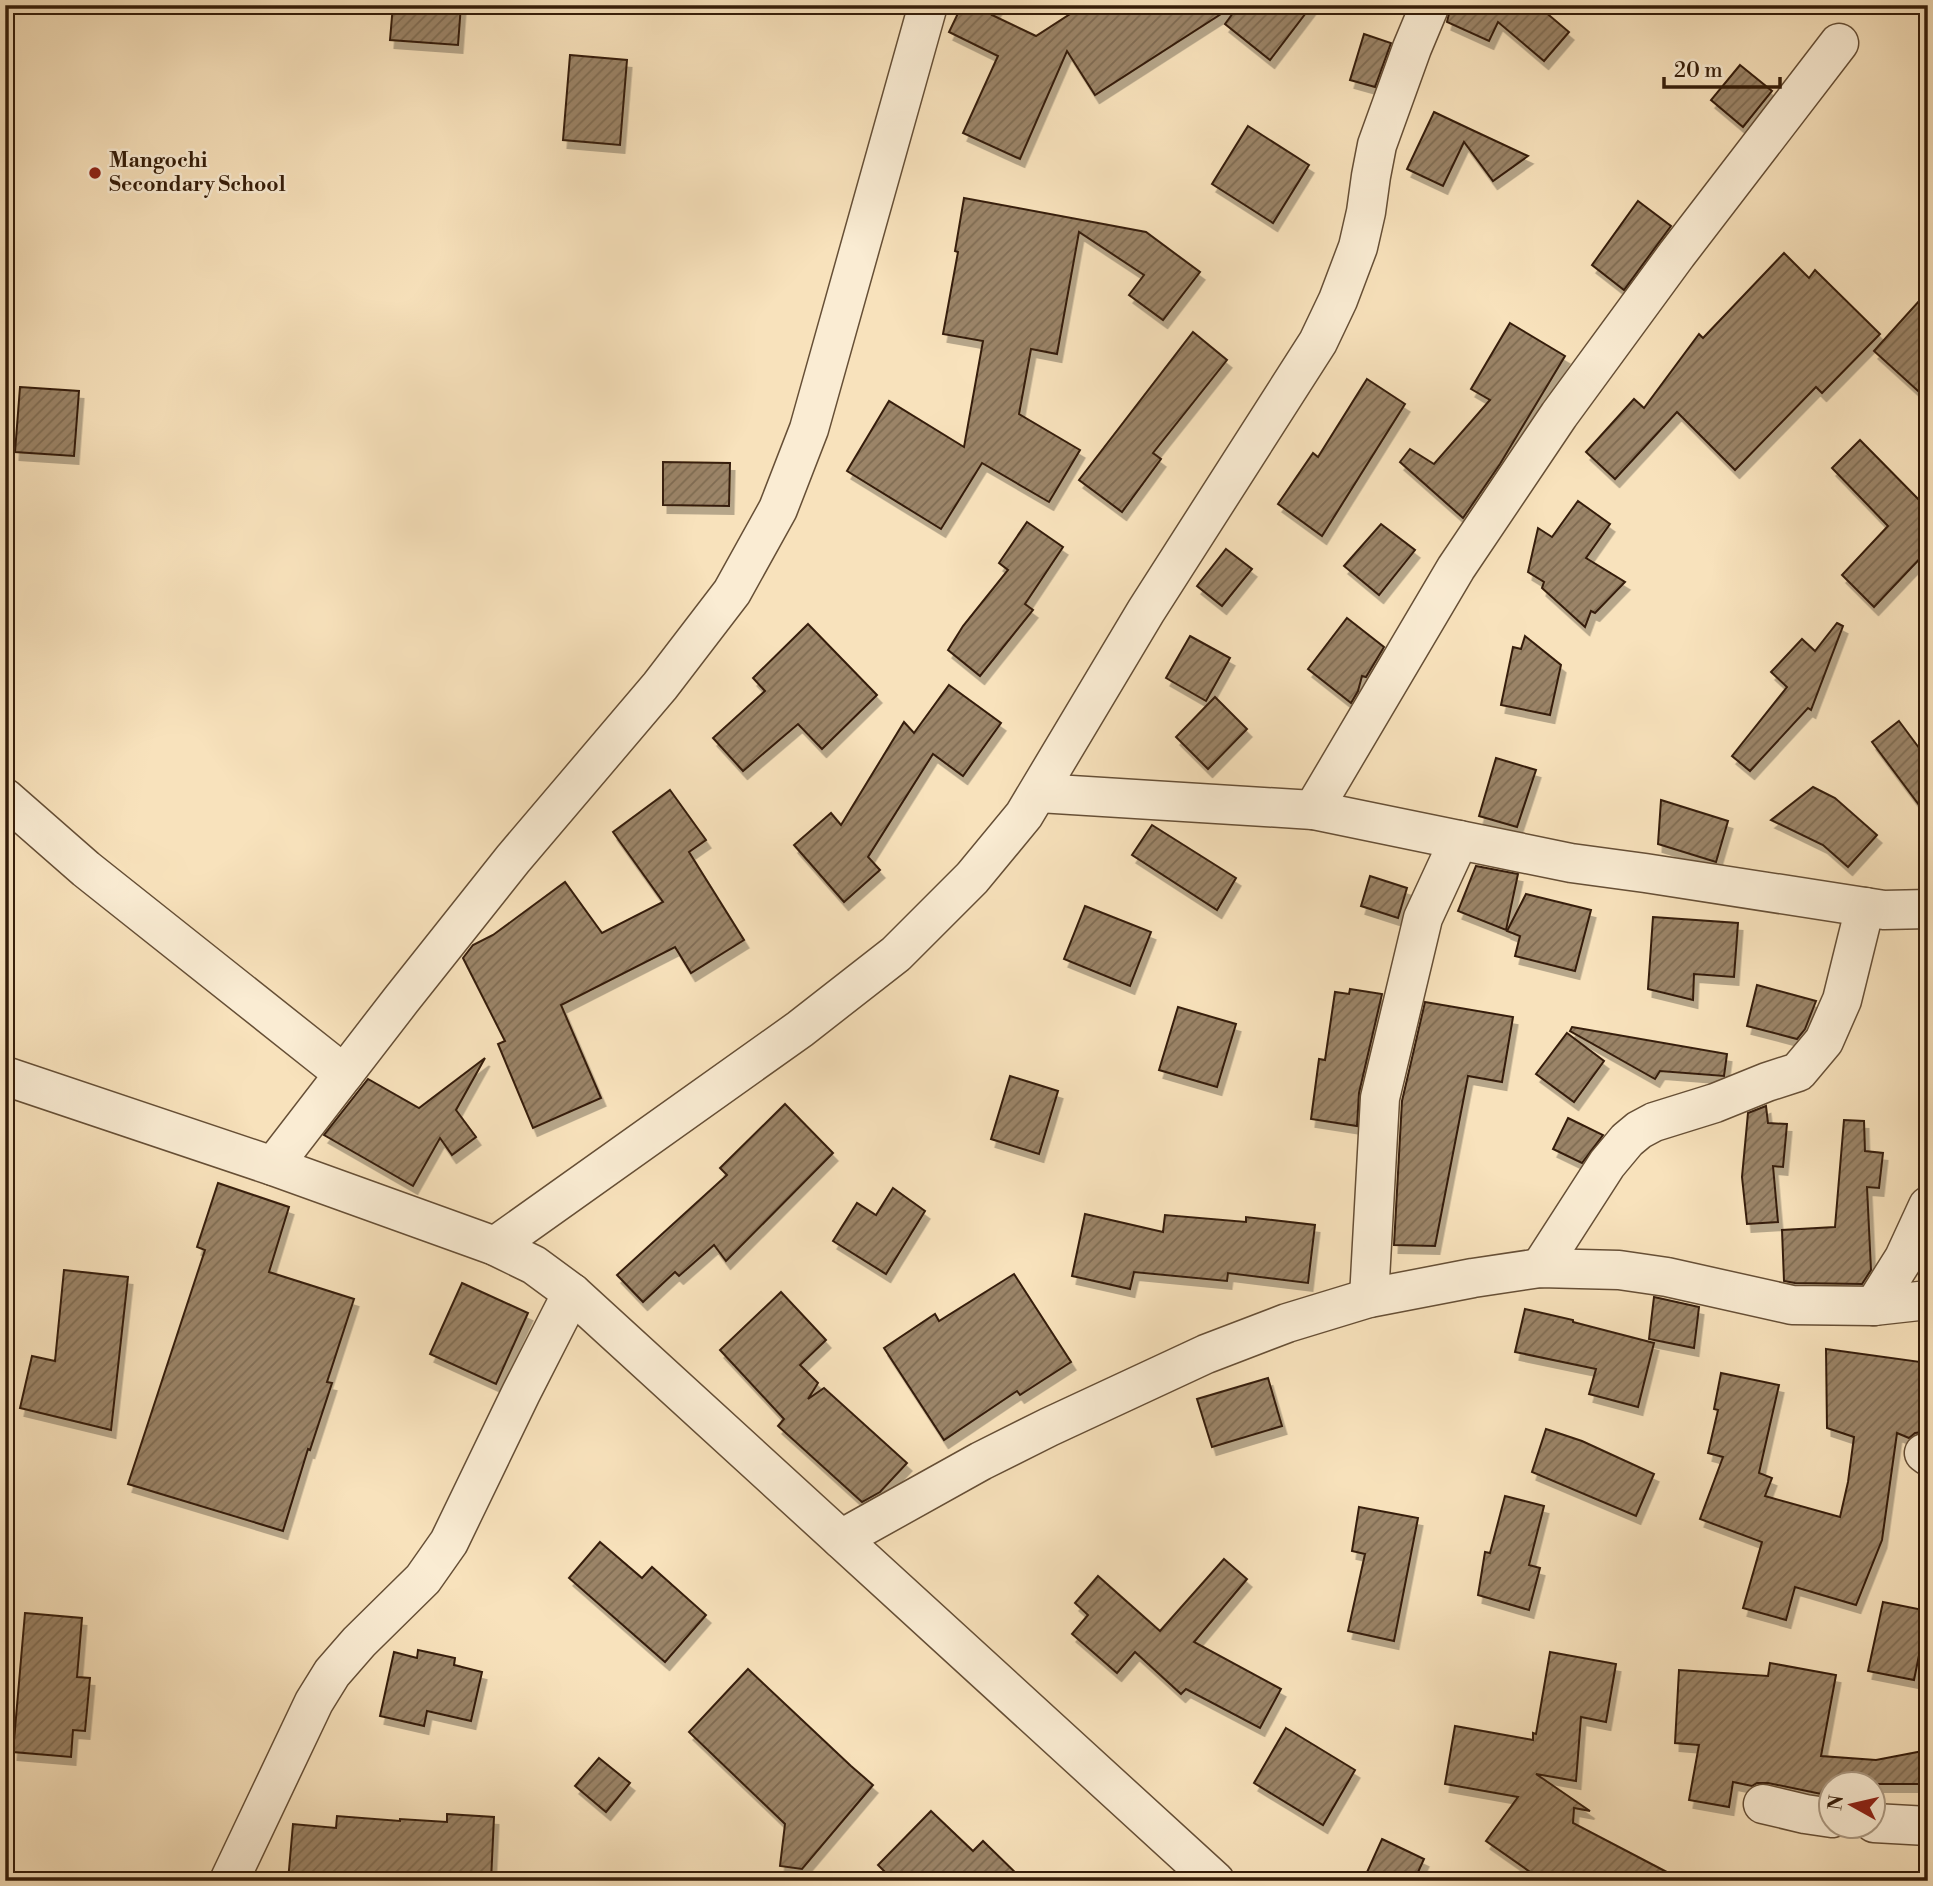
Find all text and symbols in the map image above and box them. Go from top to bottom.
scale bar [1664,46,1779,90]
text: 20 m [1674,58,1723,84]
place label: Mangochi Secondary School [109,148,286,198]
marker: Mangochi Secondary School [87,165,103,181]
north arrow [1818,1770,1888,1840]
text: N [1823,1794,1849,1812]

